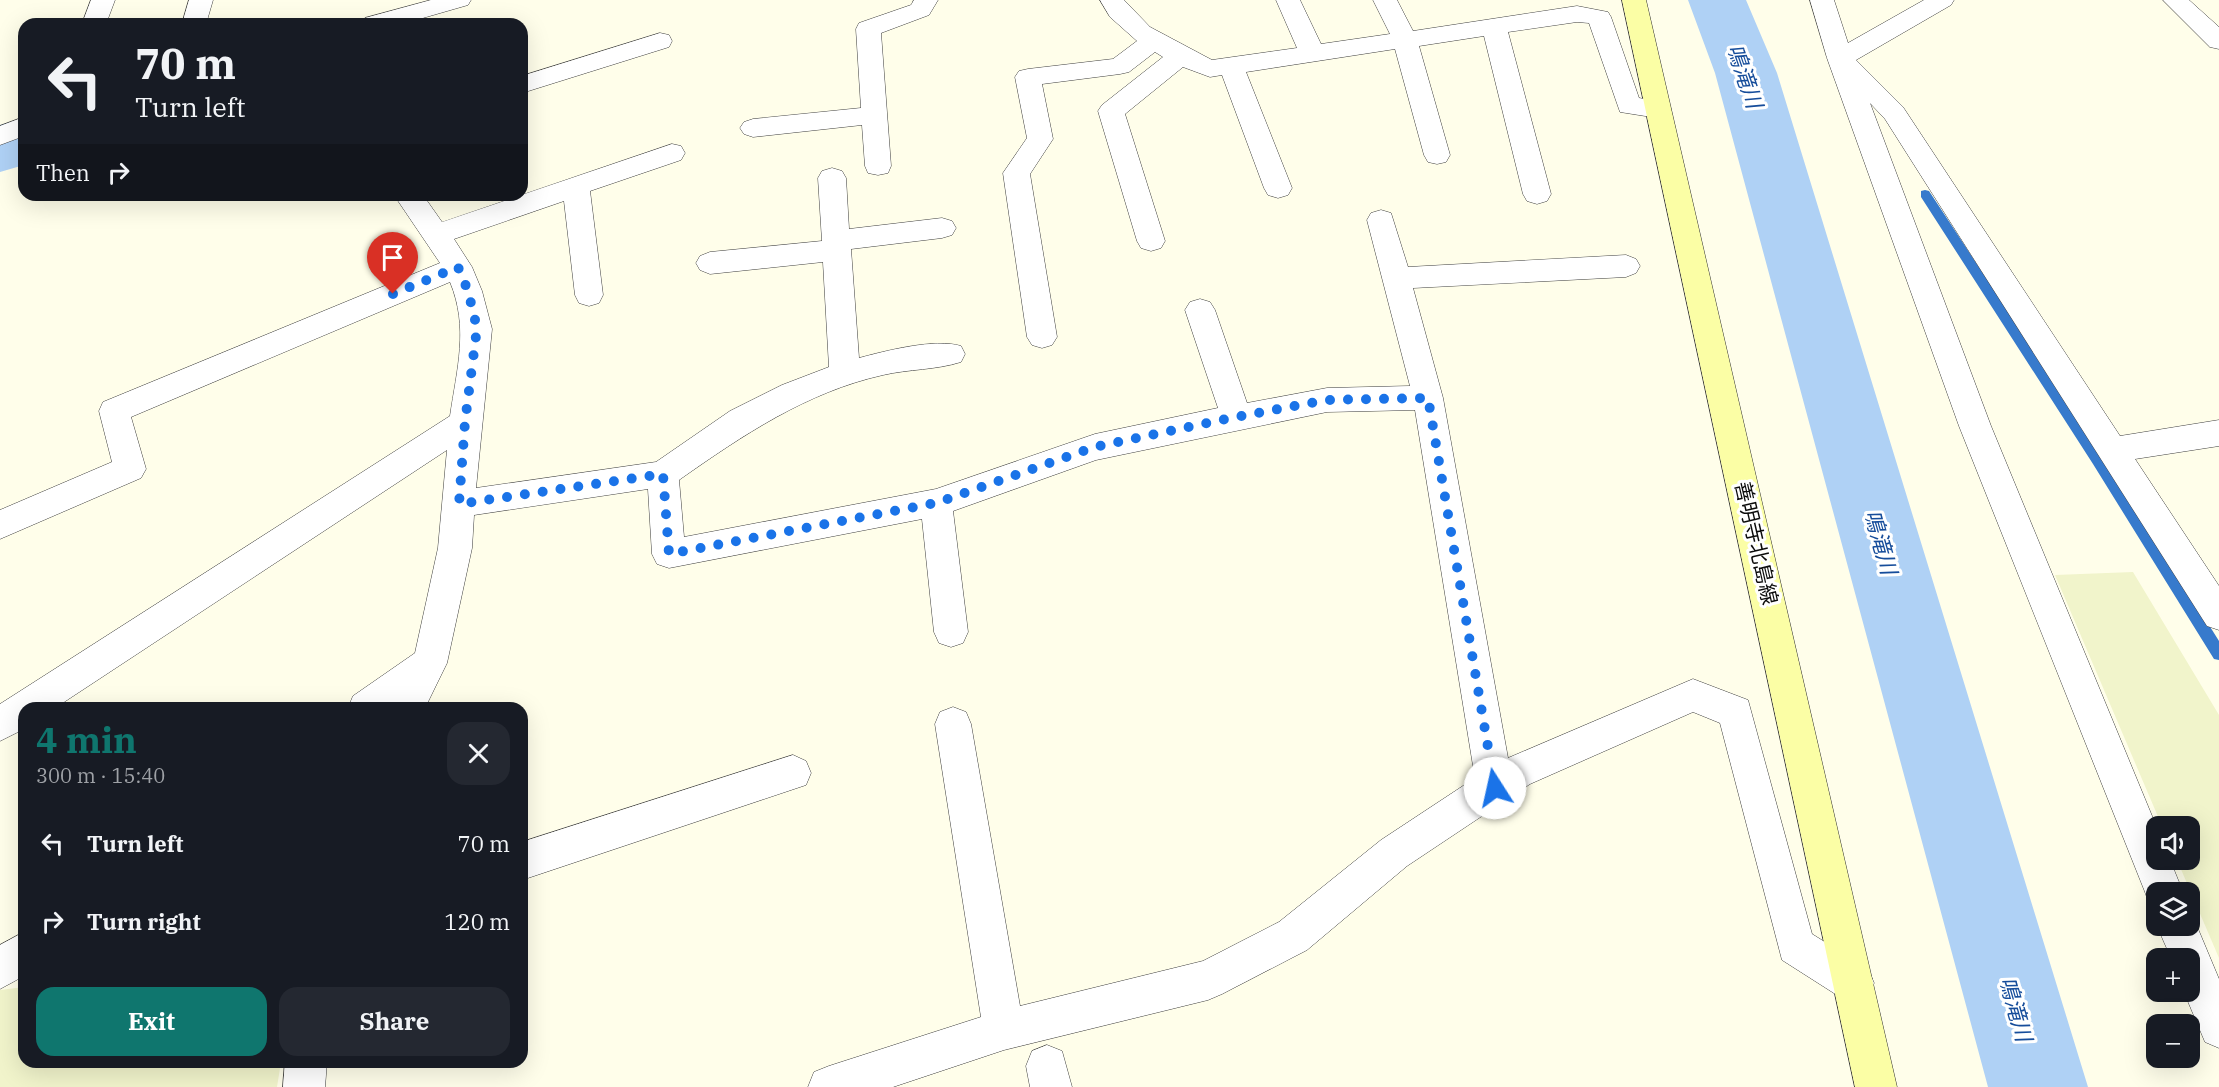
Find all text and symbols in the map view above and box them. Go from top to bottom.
text: 70 m [135,36,236,91]
water label: 鳴滝川 [1721,40,1771,114]
icon: left [36,42,114,120]
text: Turn left [135,89,246,124]
icon: right [102,156,135,189]
text: Then [36,158,90,187]
pin [367,232,418,294]
icon: arrive [376,241,409,274]
street label: 善明寺北島線 [1729,478,1785,607]
water label: 鳴滝川 [1858,506,1905,579]
text: 4 min [36,716,137,763]
button: close [447,722,510,785]
position arrow [1463,756,1527,820]
text: 300 m · 15:40 [36,762,165,789]
map controls [2146,816,2200,1068]
button: sound [2146,816,2200,870]
icon: left [36,827,69,860]
text: Turn left [87,829,183,858]
text: 70 m [458,829,510,858]
button: layers [2146,882,2200,936]
icon: right [36,905,69,938]
text: Turn right [87,907,201,936]
text: 120 m [444,907,510,936]
button: + [2146,948,2200,1002]
water label: 鳴滝川 [1993,973,2040,1046]
button: Exit [36,987,267,1056]
button: Share [279,987,510,1056]
button: − [2146,1014,2200,1068]

